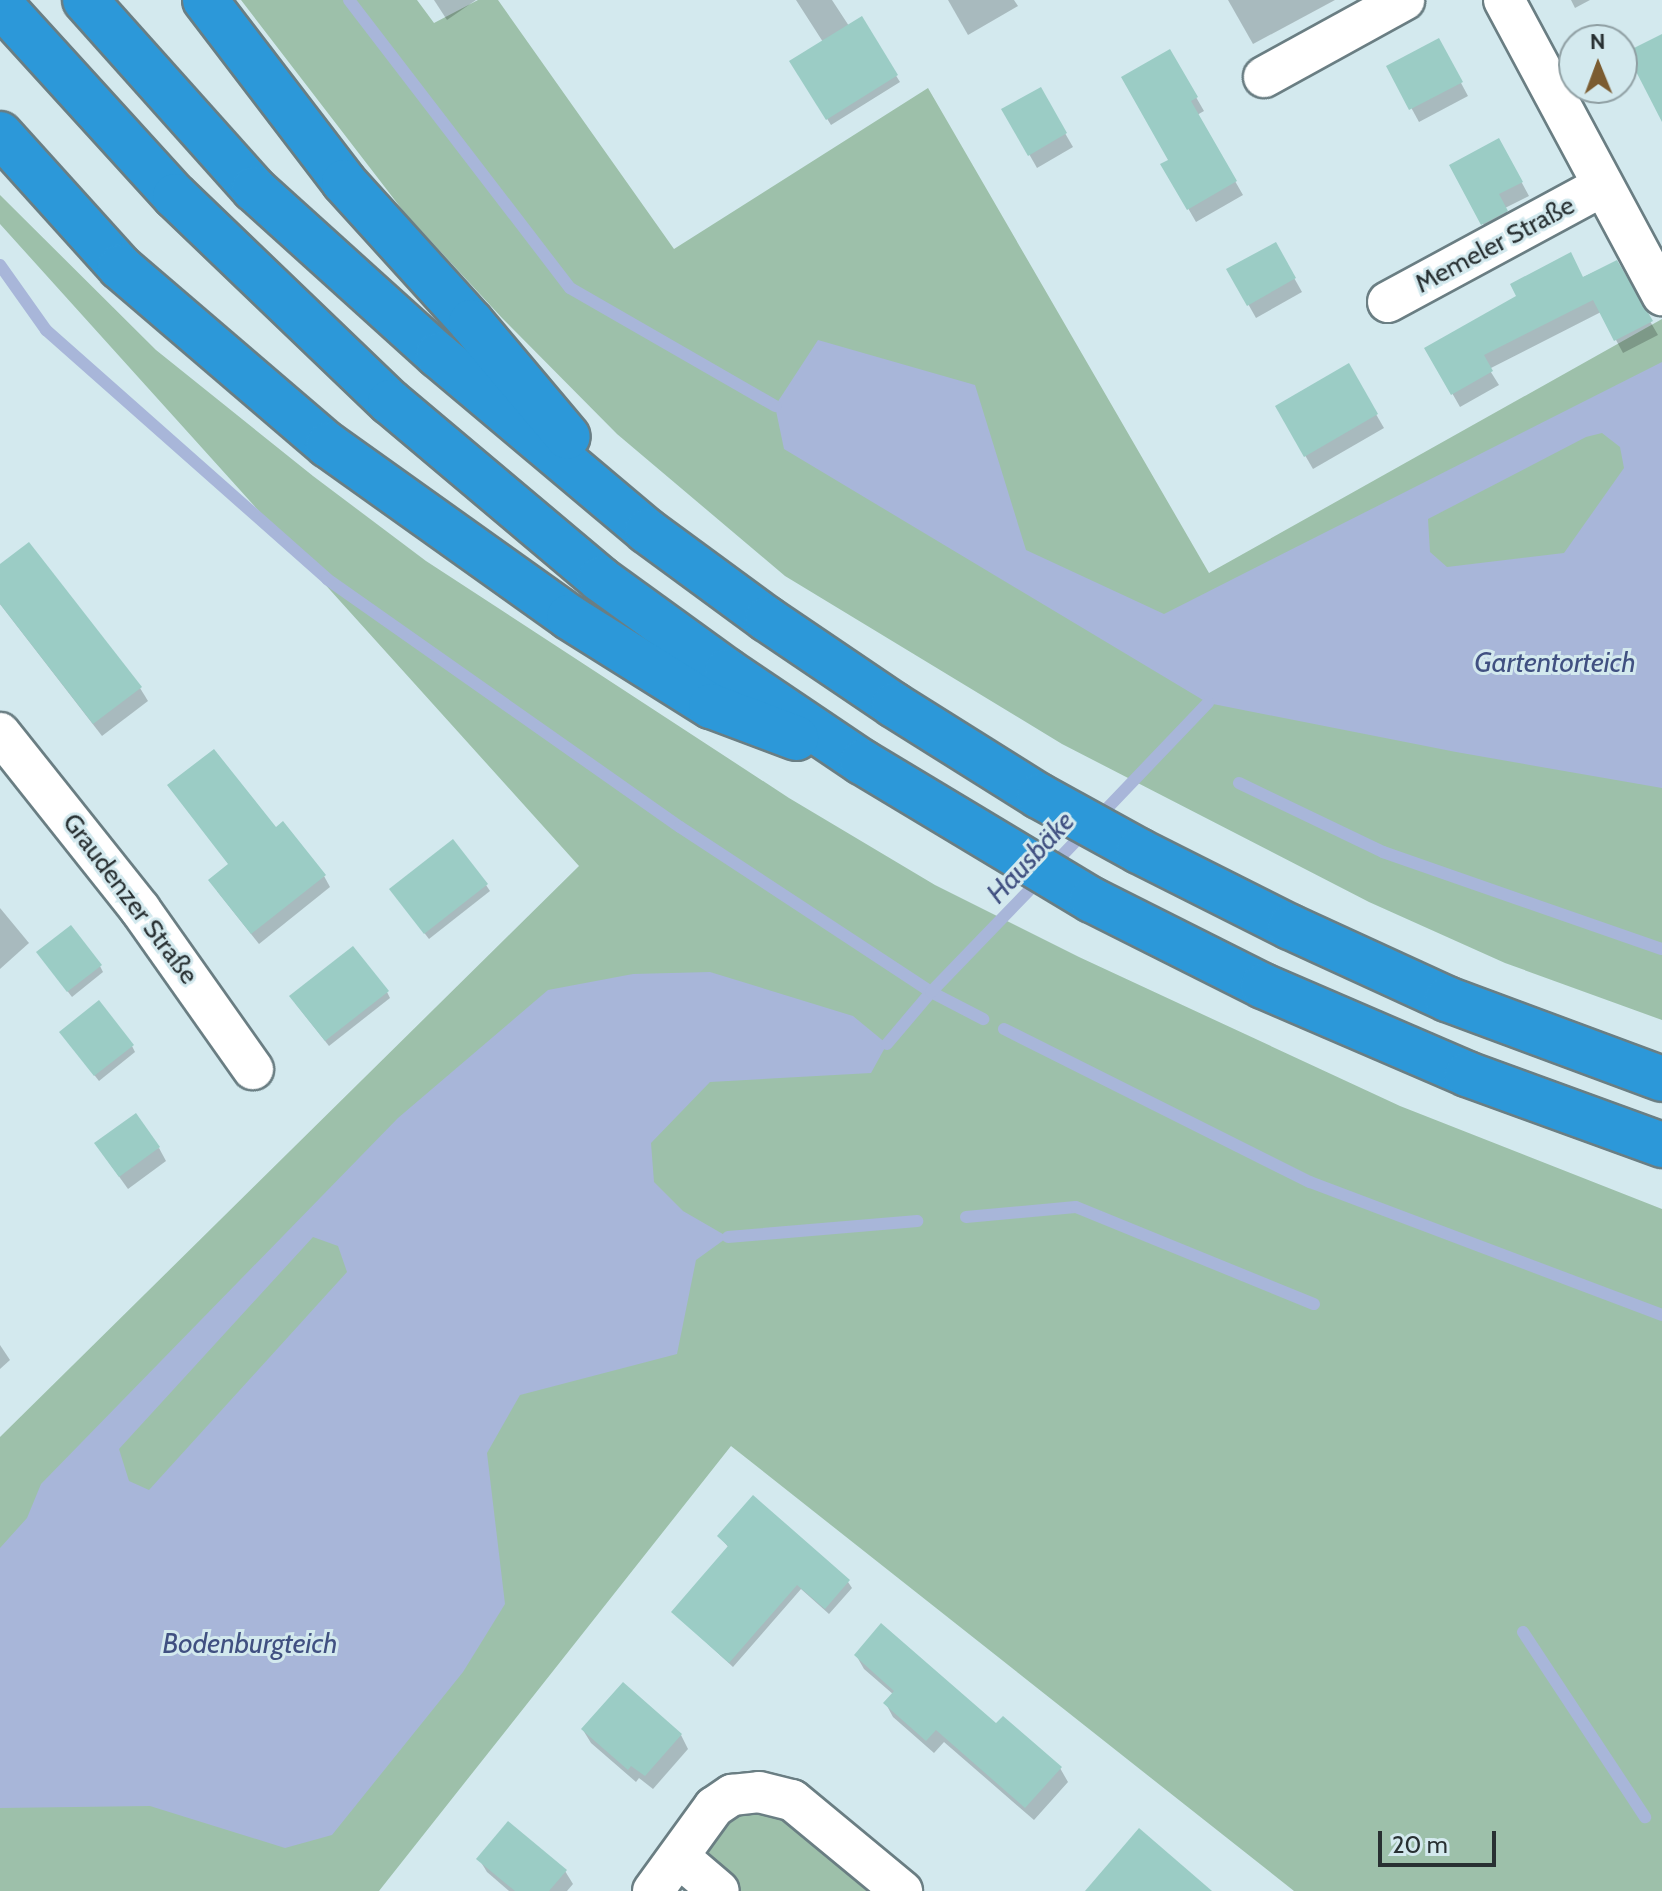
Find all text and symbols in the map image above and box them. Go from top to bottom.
north arrow [1558,24,1638,104]
text: N [1590,28,1606,55]
street label: Memeler Straße [1410,190,1580,300]
water label: Gartentorteich [1474,645,1636,679]
water label: Hausbäke [979,804,1081,910]
street label: Graudenzer Straße [56,808,204,990]
water label: Bodenburgteich [163,1626,337,1660]
scale bar [1382,1815,1500,1865]
text: 20 m [1392,1830,1448,1859]

